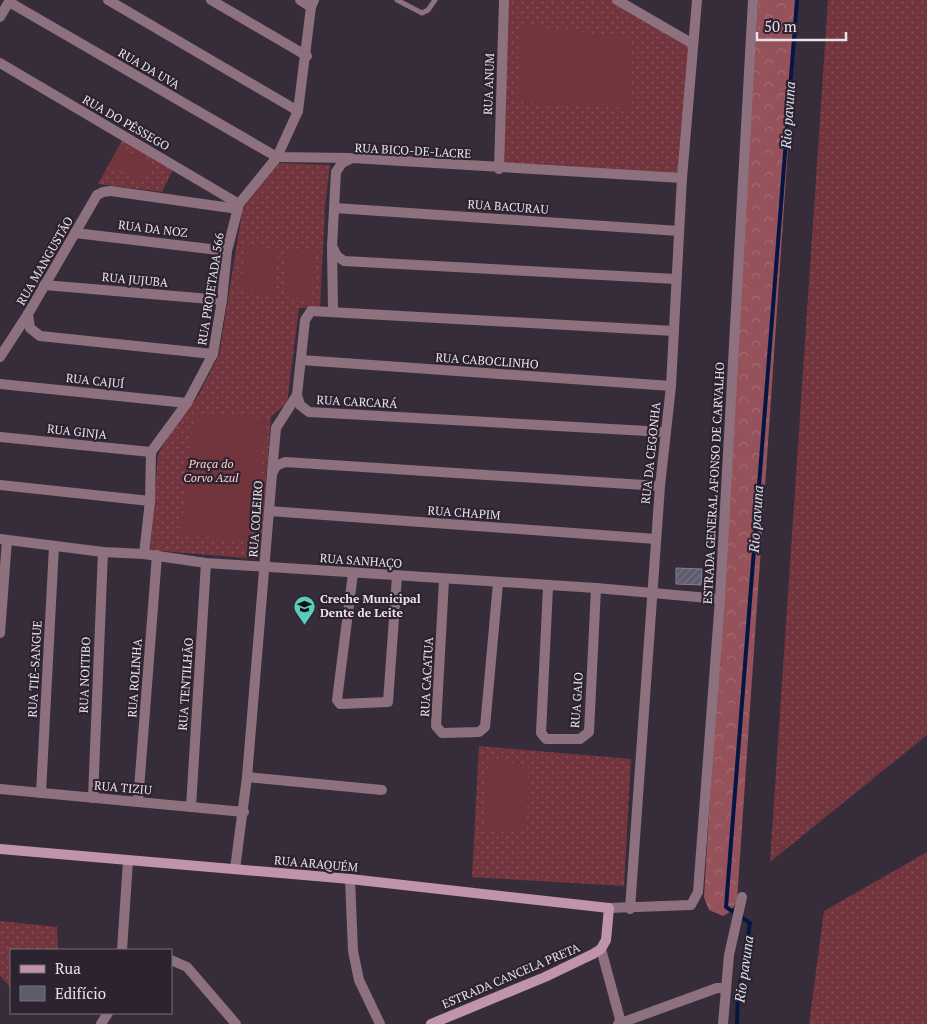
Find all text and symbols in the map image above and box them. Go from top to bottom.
scale bar [757,10,846,42]
text: 50 m [764,16,797,36]
street label: RUA DA UVA [116,45,183,93]
street label: RUA ANUM [480,52,497,115]
water label: Rio pavuna [776,81,799,150]
street label: RUA DO PÊSSEGO [80,92,173,154]
street label: RUA BICO-DE-LACRE [354,140,472,161]
street label: RUA BACURAU [467,196,549,217]
street label: RUA MANGUSTÃO [13,214,76,308]
street label: RUA DA NOZ [117,217,189,240]
street label: RUA PROJETADA 566 [194,231,227,346]
street label: RUA JUJUBA [101,269,170,290]
street label: RUA CABOCLINHO [435,349,539,372]
street label: ESTRADA GENERAL AFONSO DE CARVALHO [700,361,727,604]
street label: RUA CAJUÍ [65,370,126,391]
street label: RUA CARCARÁ [316,392,399,411]
street label: RUA DA CEGONHA [638,400,663,505]
street label: RUA GINJA [46,421,109,442]
park label: Praça do Corvo Azul [183,456,239,485]
street label: RUA COLEIRO [245,480,266,558]
water label: Rio pavuna [744,485,767,554]
street label: RUA CHAPIM [427,502,502,523]
street label: RUA SANHAÇO [319,550,403,571]
place label: Creche Municipal Dente de Leite [320,591,421,620]
school or university icon: Creche Municipal Dente de Leite [292,594,316,625]
street label: RUA TIÊ-SANGUE [24,620,45,718]
street label: RUA NOITIBO [76,636,93,713]
street label: RUA CACATUA [417,636,436,717]
street label: RUA ROLINHA [124,637,145,718]
street label: RUA TENTILHÃO [175,637,196,731]
street label: RUA GAIO [567,671,586,728]
street label: RUA TIZIU [94,778,153,797]
street label: RUA ARAQUÉM [274,852,359,875]
water label: Rio pavuna [729,934,758,1005]
street label: ESTRADA CANCELA PRETA [440,939,583,1011]
legend [10,949,172,1014]
text: Rua [55,958,81,978]
text: Edifício [55,983,106,1003]

